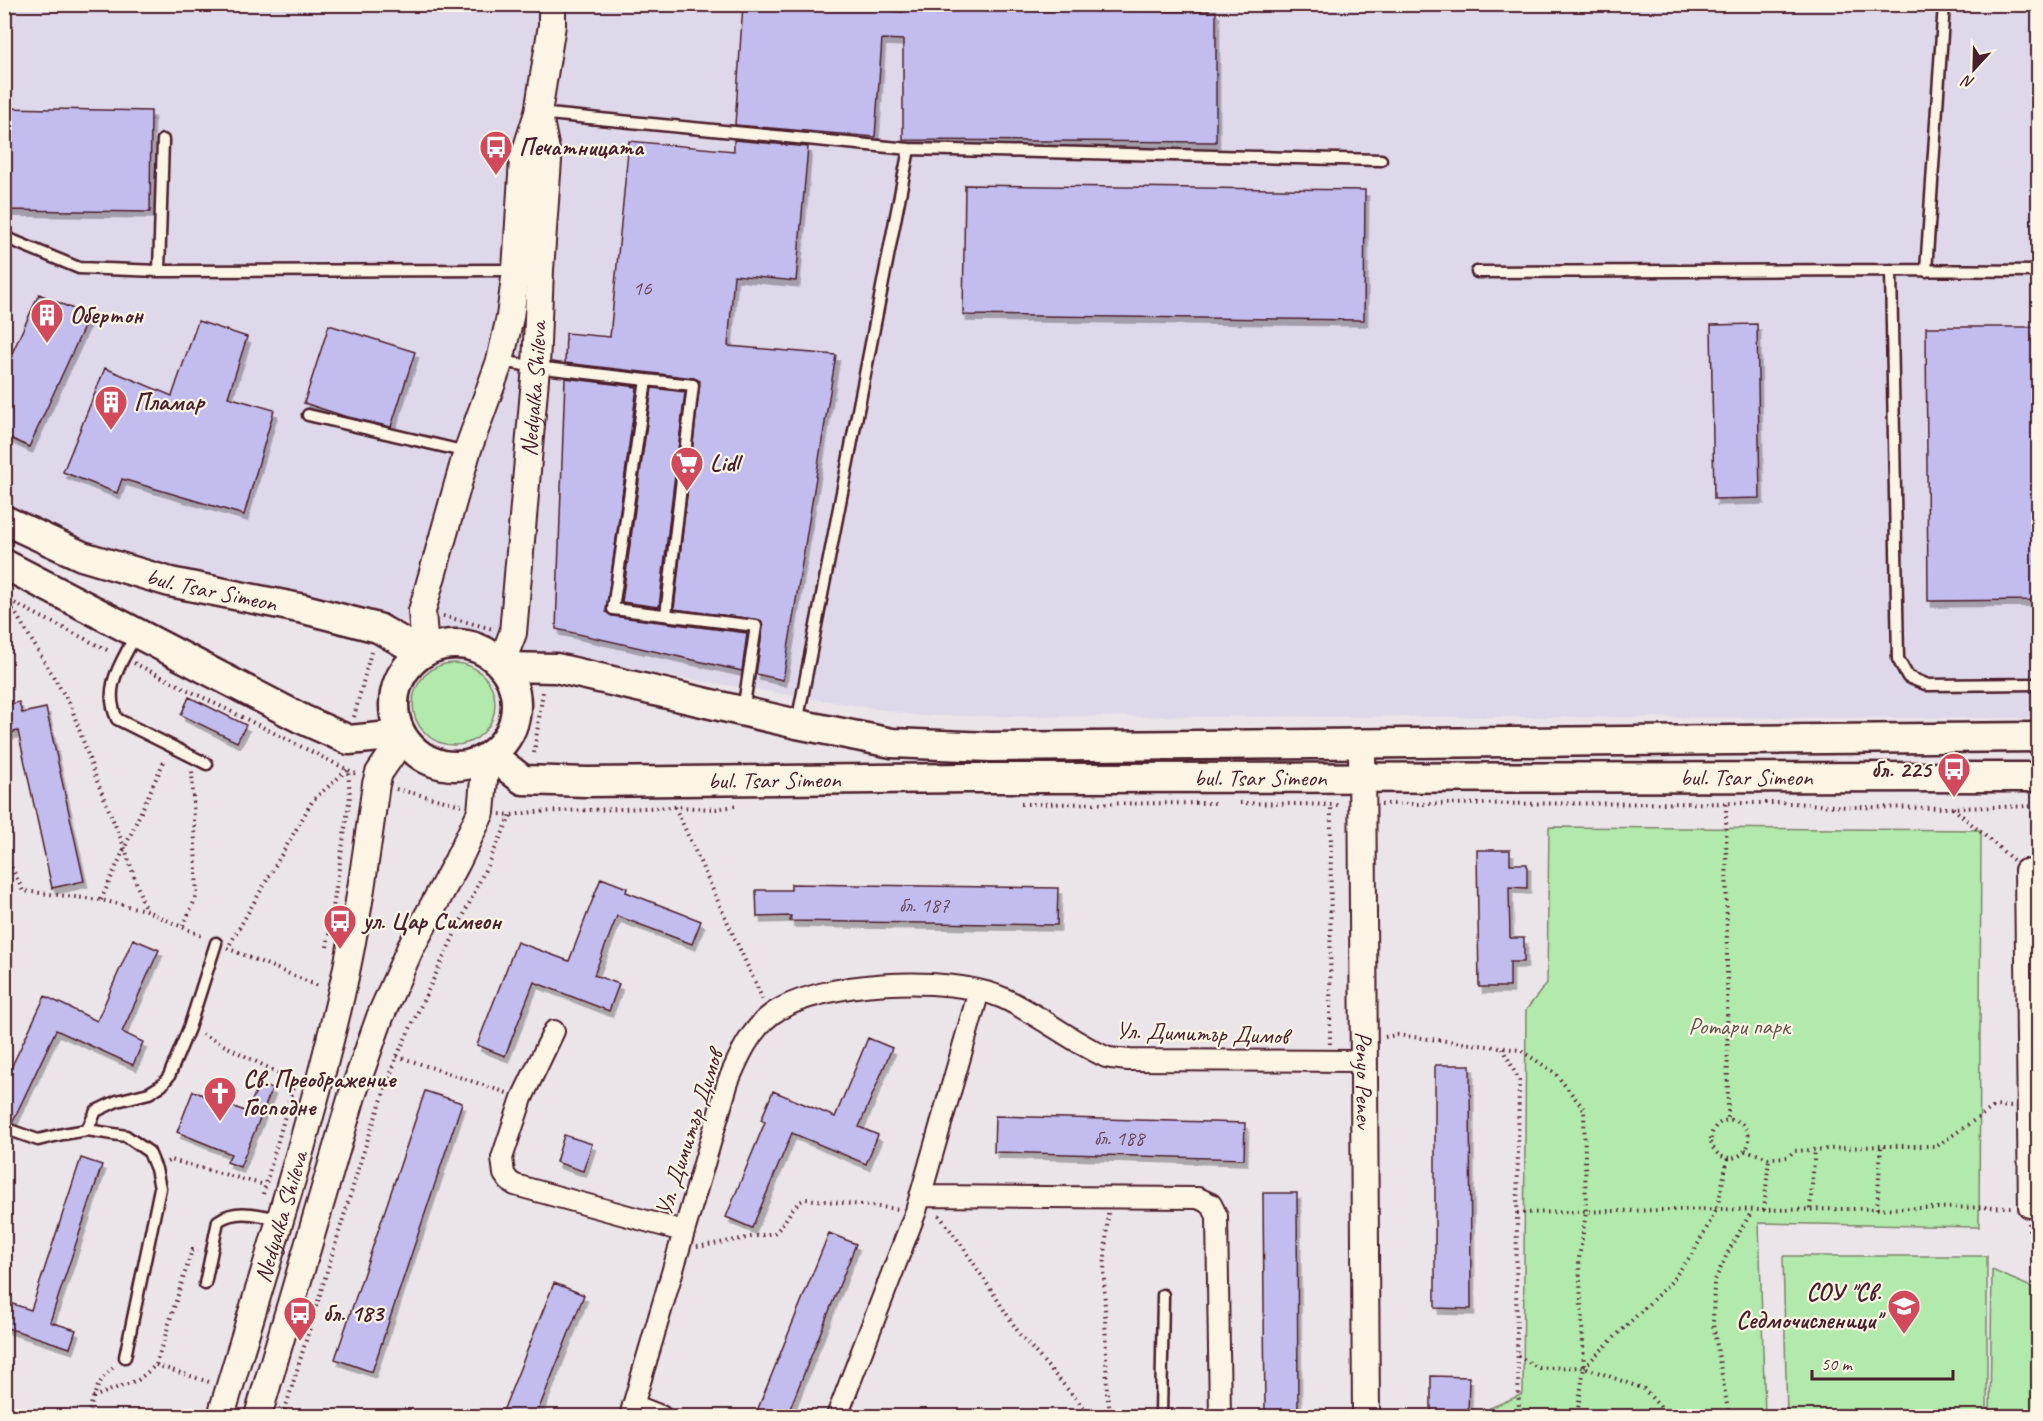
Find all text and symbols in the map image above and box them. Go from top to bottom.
north arrow [1944,39,2004,99]
text: N [1958,70,1977,93]
bus stop icon: Печатницата [478,129,514,176]
place label: Печатницата [519,132,645,162]
house number: 16 [633,275,652,301]
building icon: Обертон [29,297,65,344]
place label: Обертон [70,300,144,330]
street label: Nedyalka Shileva [513,319,553,458]
building icon: Пламар [93,384,129,431]
place label: Пламар [134,387,206,417]
supermarket icon: Lidl [669,445,705,492]
place label: Lidl [710,448,744,478]
street label: bul. Tsar Simeon [143,561,281,618]
bus stop icon: бл. 225 [1936,751,1972,798]
place label: бл. 225 [1871,754,1934,784]
street label: bul. Tsar Simeon [1680,762,1814,792]
street label: bul. Tsar Simeon [1194,763,1328,793]
street label: bul. Tsar Simeon [708,764,842,796]
house number: бл. 187 [899,892,951,918]
bus stop icon: ул. Цар Симеон [322,903,358,950]
place label: ул. Цар Симеон [361,906,503,936]
park label: Ротари парк [1688,1011,1792,1041]
street label: Ул. Димитър Димов [1115,1015,1293,1051]
street label: Penyo Penev [1349,1031,1379,1131]
street label: Ул. Димитър Димов [648,1042,731,1219]
place label: Св. Преображение Господне [243,1064,398,1122]
church icon: Св. Преображение Господне [202,1075,238,1122]
house number: бл. 188 [1094,1125,1147,1151]
street label: Nedyalka Shileva [247,1146,315,1286]
place label: СОУ "Св. Седмочисленици" [1736,1277,1886,1335]
school or university icon: СОУ "Св. Седмочисленици" [1886,1288,1922,1335]
bus stop icon: бл. 183 [282,1295,318,1342]
place label: бл. 183 [323,1298,385,1328]
scale bar [1812,1343,1953,1381]
text: 50 m [1821,1353,1854,1375]

